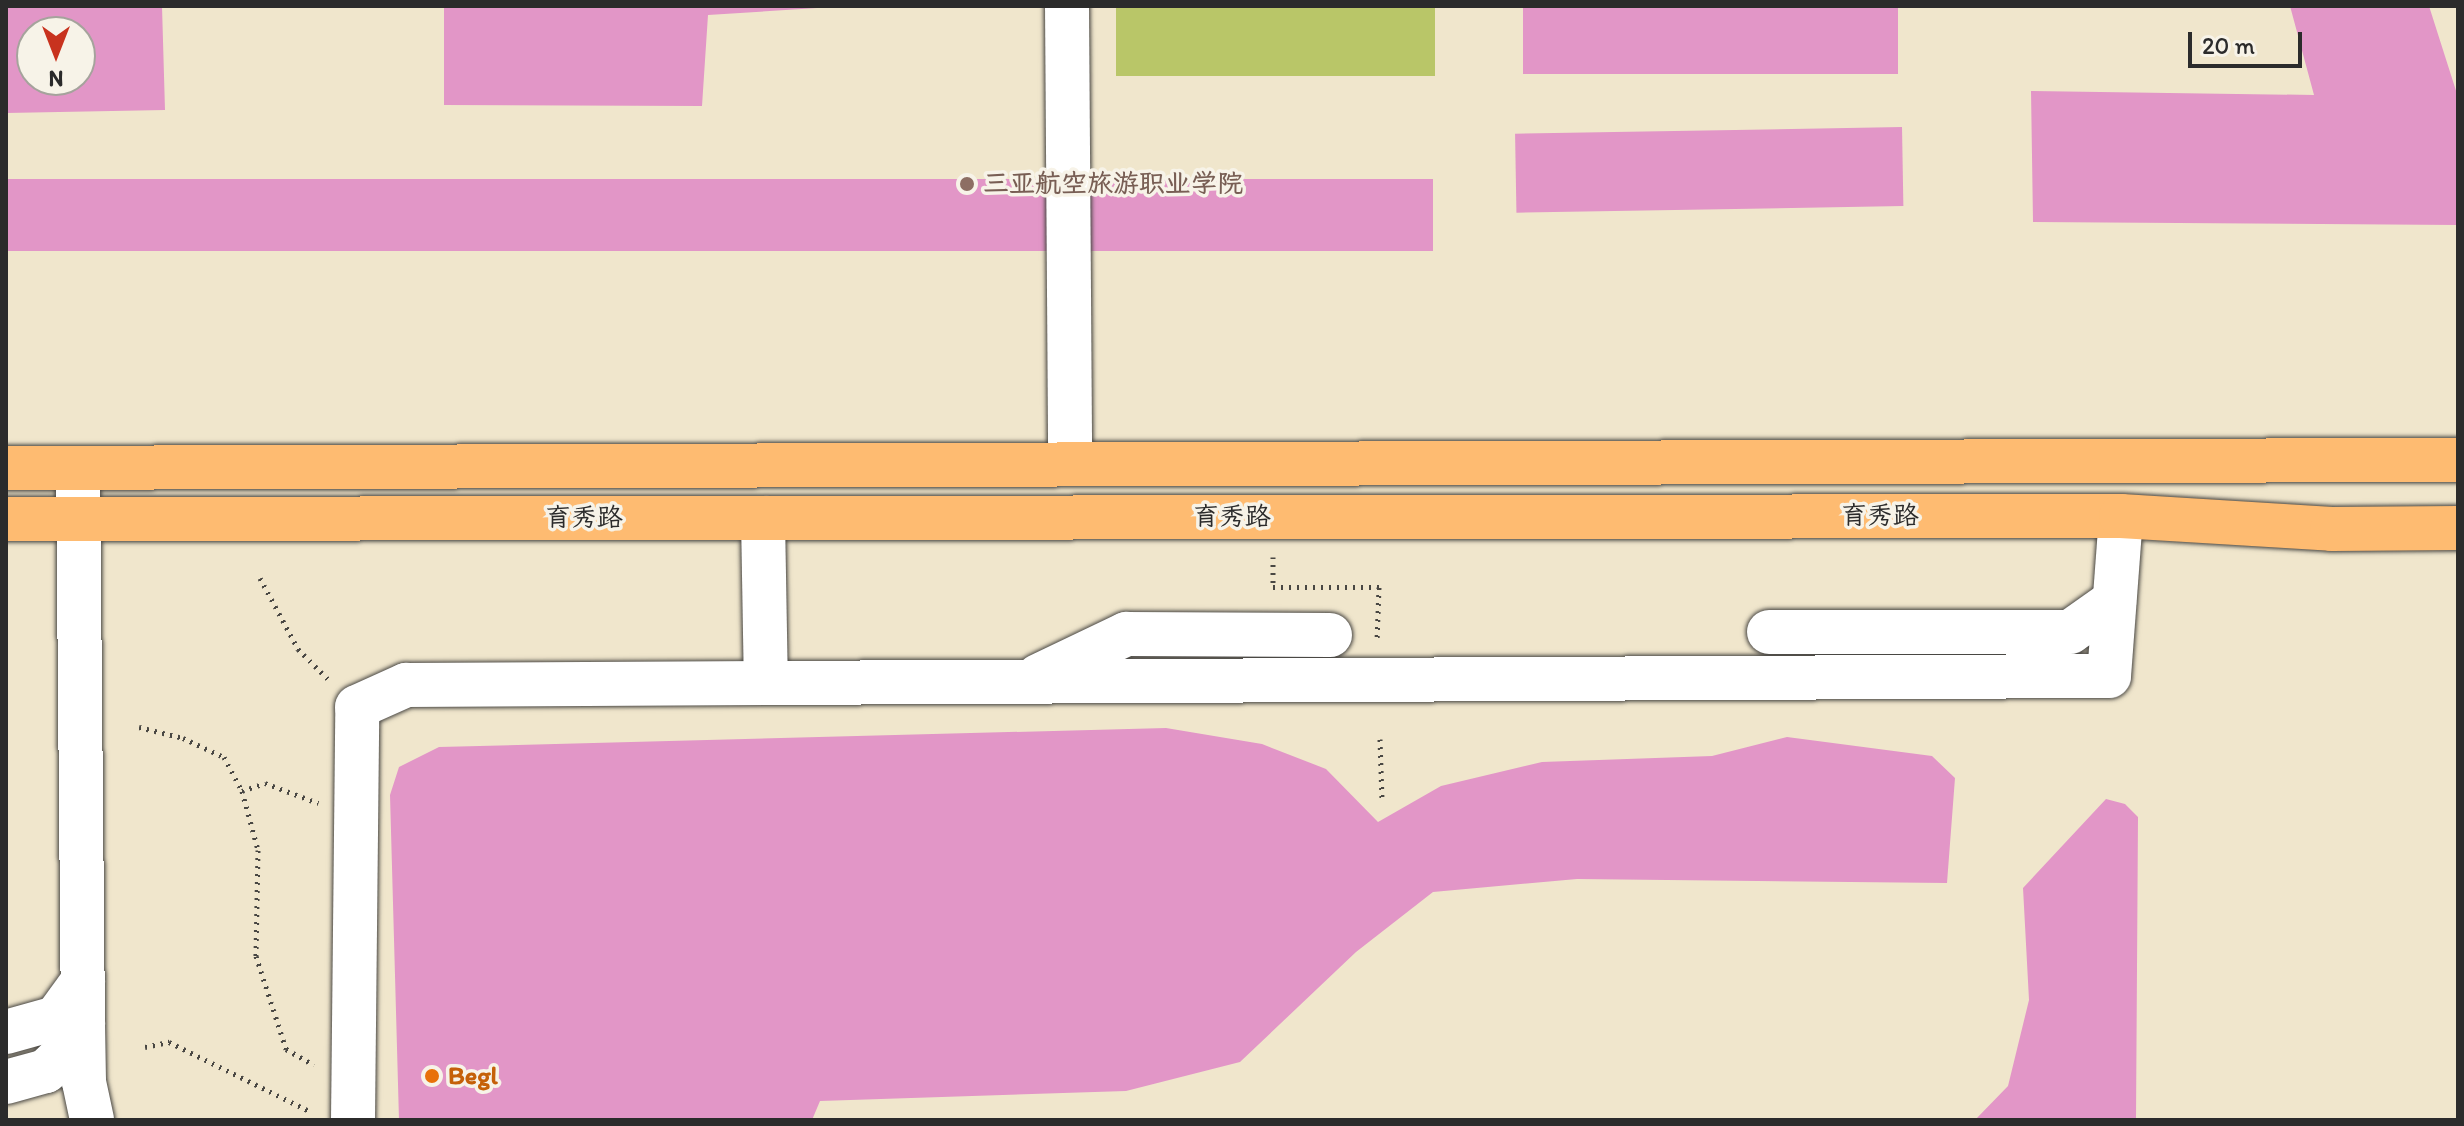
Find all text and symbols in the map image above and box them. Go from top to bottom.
north arrow [16,16,96,96]
scale bar [2192,16,2306,66]
text: 20 m [2202,31,2255,60]
text: N [49,65,63,92]
place label: 三亚航空旅游职业学院 [983,168,1243,200]
marker: 三亚航空旅游职业学院 [958,175,976,193]
street label: 育秀路 [1841,500,1919,532]
street label: 育秀路 [1193,501,1271,533]
street label: 育秀路 [545,502,623,534]
place label: Begl [448,1060,498,1092]
marker: Begl [423,1067,441,1085]

